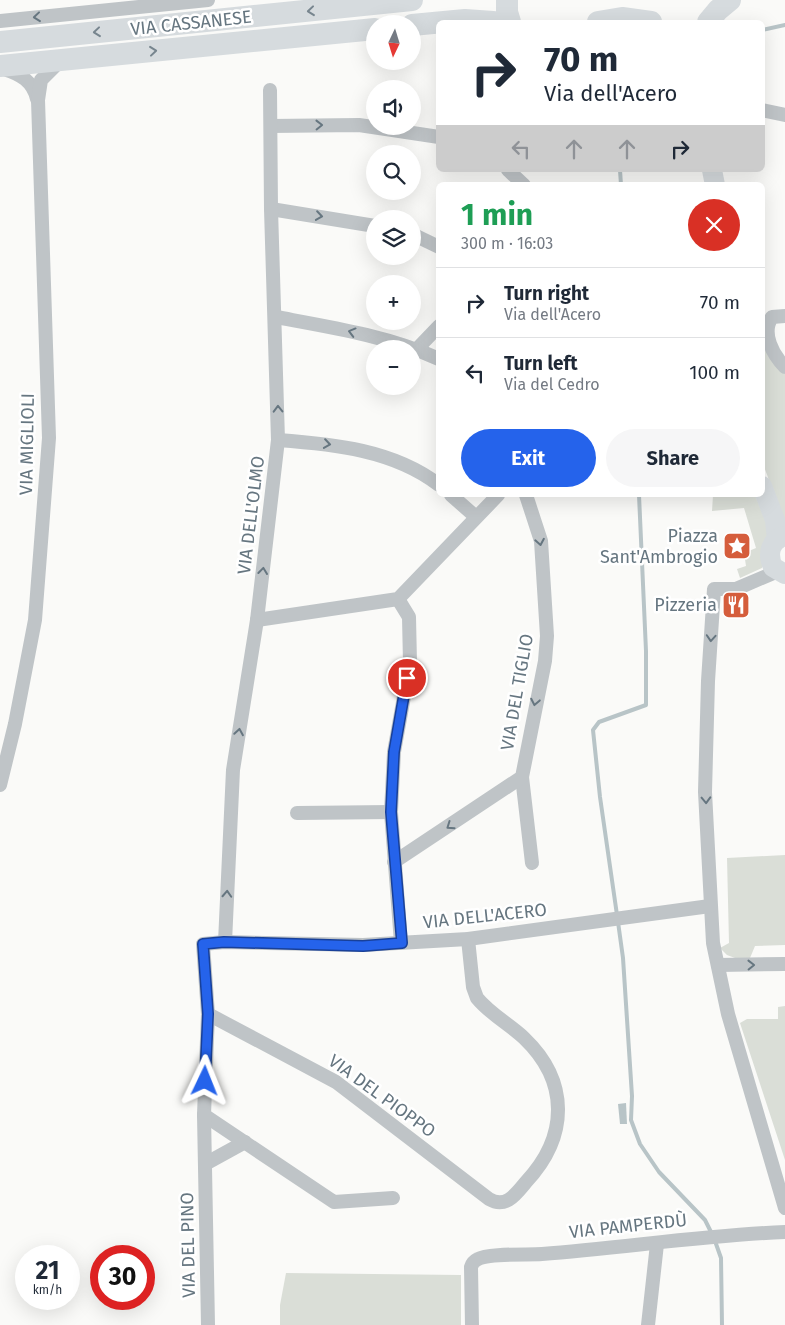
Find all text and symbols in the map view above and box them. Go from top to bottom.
one-way arrow [307,5,315,16]
street label: VIA CASSANESE [129,6,253,40]
one-way arrow [33,11,41,22]
north arrow [366,15,421,70]
map controls [366,15,421,395]
one-way arrow [93,27,101,38]
text: 70 m [544,38,618,80]
icon: right [461,40,526,105]
one-way arrow [149,46,157,57]
button: sound [366,80,421,135]
text: Via dell'Acero [544,80,677,107]
one-way arrow [316,120,323,130]
icon: left [507,135,535,163]
icon: ahead [560,135,588,163]
icon: ahead [613,135,641,163]
icon: right [666,135,694,163]
button: search [366,145,421,200]
text: 1 min [461,197,533,233]
button: close [688,199,740,251]
button: layers [366,210,421,265]
one-way arrow [315,211,324,221]
text: 300 m · 16:03 [461,234,553,253]
button: + [366,275,421,330]
text: Turn right [504,282,589,305]
icon: right [461,289,489,317]
text: 70 m [700,291,740,314]
text: Via dell'Acero [504,305,601,324]
one-way arrow [348,327,357,338]
button: − [366,340,421,395]
text: Turn left [504,352,578,375]
icon: left [461,359,489,387]
text: 100 m [689,361,740,384]
text: Via del Cedro [504,375,600,394]
street label: VIA MIGLIOLI [15,393,39,495]
one-way arrow [272,405,283,413]
button: Exit [461,429,596,487]
button: Share [606,429,740,487]
one-way arrow [322,439,331,449]
street label: VIA DELL'OLMO [233,454,269,576]
place label: Piazza Sant'Ambrogio [600,525,718,568]
place icon: Piazza Sant'Ambrogio [722,531,752,561]
one-way arrow [534,537,544,546]
one-way arrow [257,567,268,575]
restaurant icon: Pizzeria [721,590,751,620]
place label: Pizzeria [654,594,717,616]
street label: VIA DEL TIGLIO [496,632,538,752]
one-way arrow [706,634,717,642]
pin [386,657,428,699]
icon: arrive [393,664,421,692]
one-way arrow [530,698,541,707]
one-way arrow [233,727,243,736]
one-way arrow [700,797,711,805]
one-way arrow [446,820,456,829]
one-way arrow [221,889,232,897]
street label: VIA DELL'ACERO [422,899,548,933]
one-way arrow [748,960,756,970]
street label: VIA DEL PIOPPO [324,1050,440,1142]
position arrow [178,1054,230,1106]
street label: VIA DEL PINO [176,1192,200,1298]
street label: VIA PAMPERDÙ [568,1208,688,1243]
speed limit sign: 30 [90,1245,155,1310]
text: 21 [36,1256,59,1286]
text: km/h [33,1283,62,1297]

